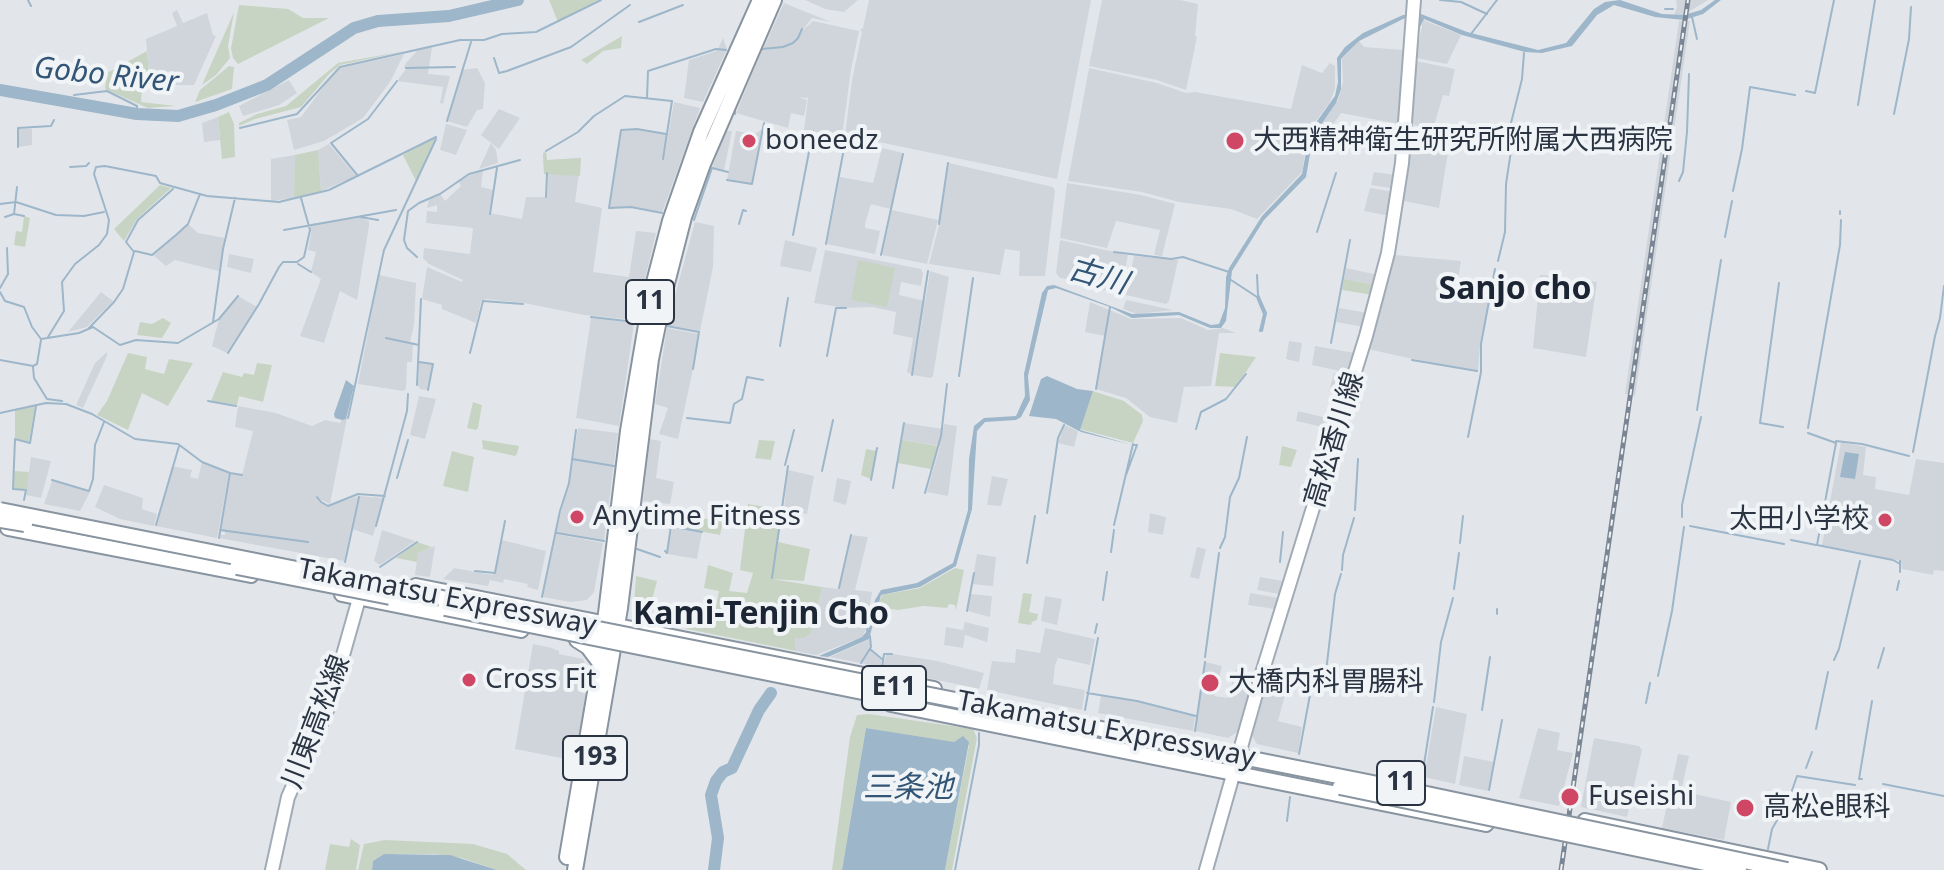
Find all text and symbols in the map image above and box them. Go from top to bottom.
water label: Gobo River [32,51,180,101]
place label: boneedz [765,124,878,158]
place label: 大西精神衛生研究所附属大西病院 [1253,124,1673,158]
marker: 大西精神衛生研究所附属大西病院 [1224,130,1246,152]
marker: boneedz [740,132,758,150]
water label: 古川 [1064,251,1132,303]
district label: Sanjo cho [1439,271,1591,309]
road number: 11 [626,280,674,324]
street label: 高松香川線 [1298,368,1372,512]
place label: Anytime Fitness [593,500,801,534]
place label: 太田小学校 [1729,503,1869,537]
marker: Anytime Fitness [568,508,586,526]
marker: 太田小学校 [1876,511,1894,529]
street label: Takamatsu Expressway [295,553,599,643]
district label: Kami-Tenjin Cho [633,596,889,634]
street label: 川東高松線 [276,651,358,793]
place label: Cross Fit [485,663,597,697]
road number: E11 [862,666,926,710]
place label: 大橋内科胃腸科 [1228,666,1424,700]
marker: Cross Fit [460,671,478,689]
marker: 大橋内科胃腸科 [1199,672,1221,694]
street label: Takamatsu Expressway [954,685,1258,775]
road number: 193 [563,736,627,780]
road number: 11 [1377,761,1425,805]
water label: 三条池 [863,770,953,806]
place label: Fuseishi [1588,780,1694,814]
marker: Fuseishi [1559,786,1581,808]
place label: 高松e眼科 [1763,791,1891,825]
marker: 高松e眼科 [1734,797,1756,819]

